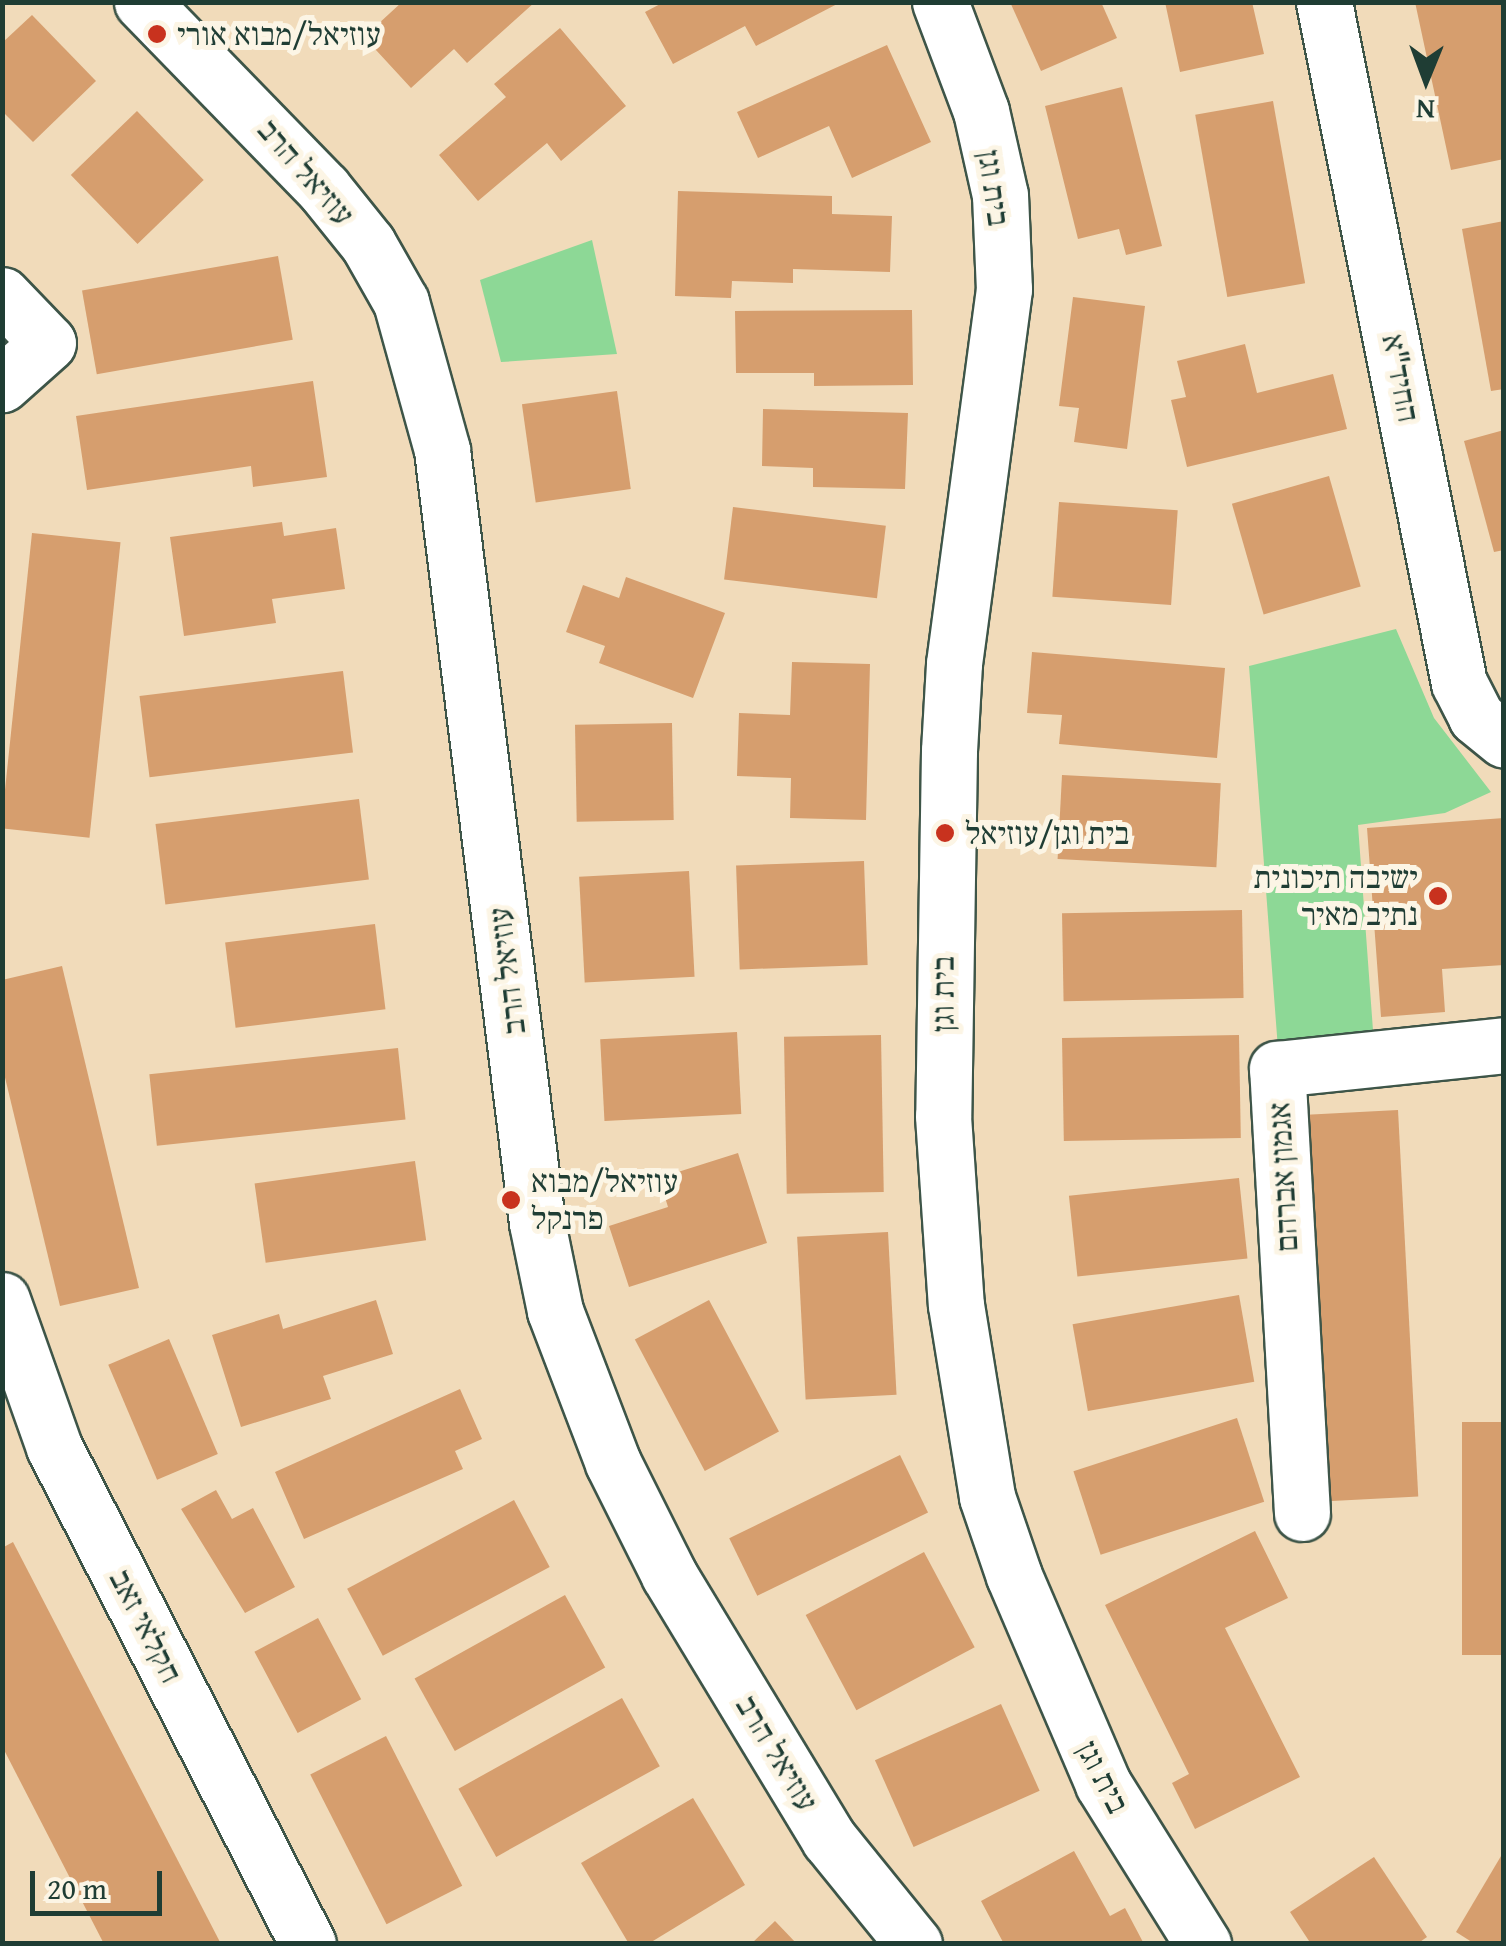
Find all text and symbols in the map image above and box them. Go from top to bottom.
place label: עוזיאל/מבוא אורי [177,15,381,53]
marker: עוזיאל/מבוא אורי [146,23,168,45]
north arrow [1376,30,1476,130]
text: N [1416,90,1435,131]
street label: עוזיאל הרב [249,111,363,233]
street label: בית וגן [970,148,1018,228]
street label: החיד"א [1374,331,1428,425]
place label: בית וגן/עוזיאל [965,814,1130,852]
marker: בית וגן/עוזיאל [934,822,956,844]
place label: ישיבה תיכונית נתיב מאיר [1254,859,1418,934]
marker: ישיבה תיכונית נתיב מאיר [1427,885,1449,907]
street label: עוזיאל הרב [480,905,534,1037]
street label: בית וגן [924,956,962,1032]
street label: אגמון אברהם [1260,1101,1306,1253]
place label: עוזיאל/מבוא פרנקל [531,1163,678,1238]
marker: עוזיאל/מבוא פרנקל [500,1189,522,1211]
street label: חקלאי זאב [101,1563,191,1689]
street label: עוזיאל הרב [728,1688,826,1818]
street label: בית וגן [1069,1734,1137,1820]
scale bar [35,1851,168,1913]
text: 20 m [47,1866,107,1910]

